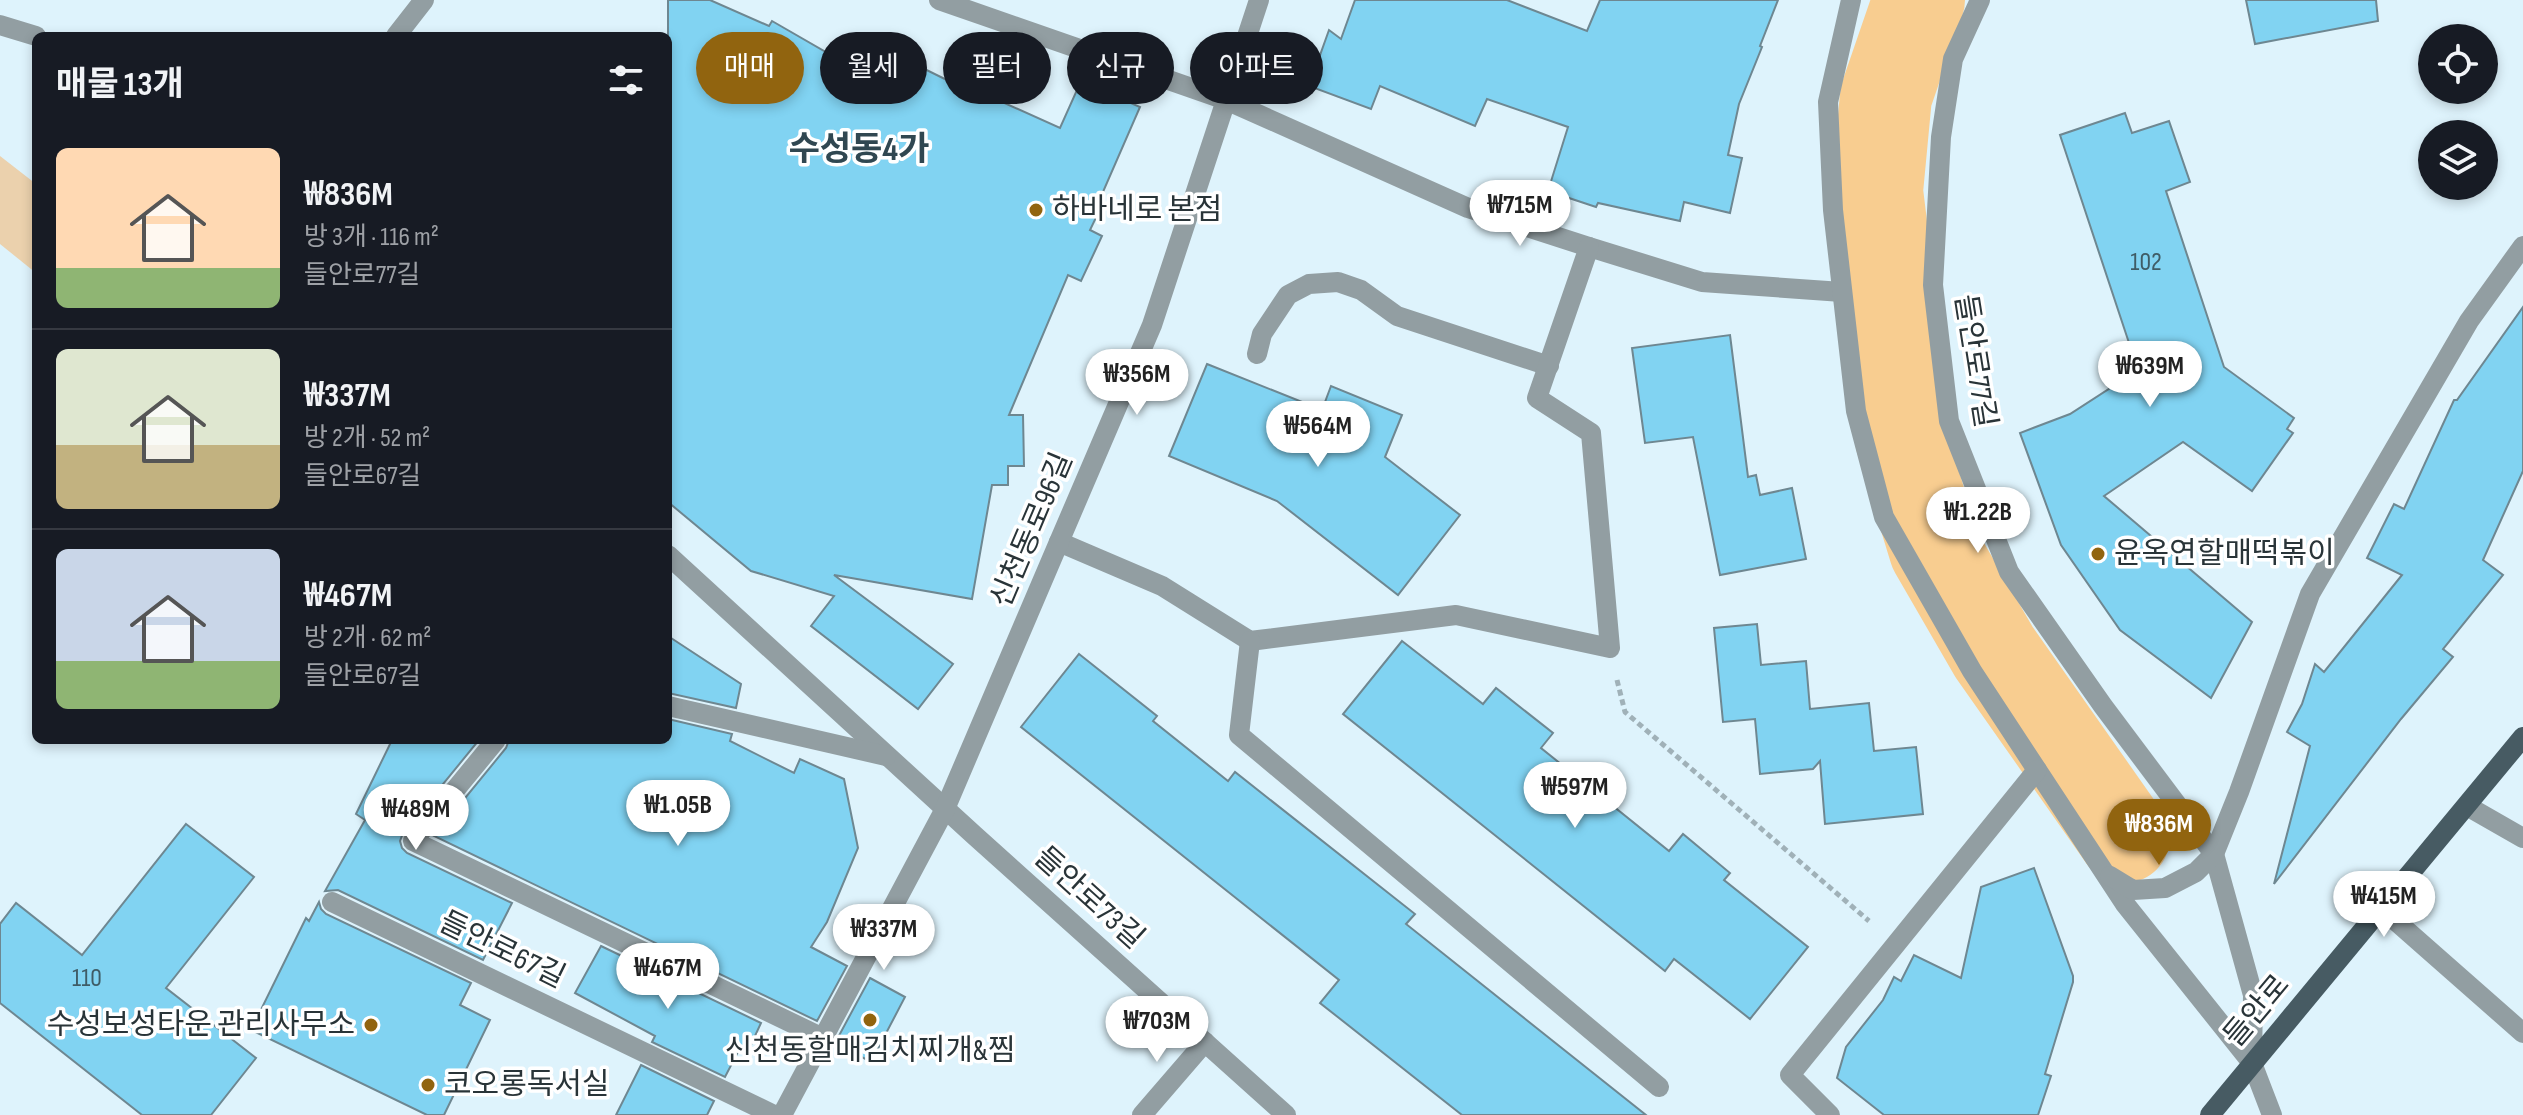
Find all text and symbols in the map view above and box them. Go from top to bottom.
map controls [2418,24,2498,200]
button: locate [2418,24,2498,104]
chip: 매매 [696,32,804,104]
chip: 월세 [820,32,927,104]
chip: 필터 [943,32,1051,104]
chip: 신규 [1067,32,1174,104]
chip: 아파트 [1190,32,1323,104]
icon: filters [604,58,648,102]
text: 매물 13개 [56,64,184,105]
button: layers [2418,120,2498,200]
district label: 수성동4가 [789,129,929,170]
text: ₩836M [304,174,393,215]
icon: home [120,180,216,276]
pin: ₩715M [1464,180,1576,248]
text: ₩715M [1488,190,1552,221]
place label: 하바네로 본점 [1052,192,1222,228]
marker: 하바네로 본점 [1027,201,1045,219]
text: 방 3개 · 116 m² [304,222,439,253]
house number: 102 [2130,247,2162,278]
text: 들안로77길 [304,260,421,291]
street label: 들안로77길 [1947,292,2003,430]
pin: ₩639M [2094,341,2206,409]
pin: ₩356M [1081,349,1193,417]
text: ₩639M [2116,351,2184,382]
text: ₩356M [1103,359,1171,390]
text: ₩337M [304,375,391,416]
icon: home [120,381,216,477]
pin: ₩564M [1262,401,1374,469]
text: ₩564M [1284,411,1352,442]
text: 방 2개 · 52 m² [304,423,430,454]
street label: 신천동로96길 [983,447,1081,613]
text: 들안로67길 [304,461,421,492]
pin: ₩1.22B [1913,487,2043,555]
text: ₩1.22B [1944,497,2012,528]
place label: 윤옥연할매떡볶이 [2114,536,2335,572]
marker: 윤옥연할매떡볶이 [2089,545,2107,563]
text: ₩467M [304,575,392,616]
icon: home [120,581,216,677]
text: 방 2개 · 62 m² [304,623,431,654]
text: 들안로67길 [304,661,421,692]
pin: ₩597M [1519,762,1631,830]
text: ₩597M [1542,772,1608,803]
pin: ₩1.05B [613,780,743,848]
pin: ₩489M [360,784,472,852]
text: ₩1.05B [644,790,712,821]
text: ₩489M [382,794,450,825]
pin: ₩836M [2103,799,2215,867]
text: ₩836M [2125,809,2193,840]
street label: 들안로73길 [1027,839,1151,957]
pin: ₩415M [2328,871,2440,939]
text: ₩415M [2351,881,2417,912]
street label: 들안로67길 [433,904,571,996]
pin: ₩337M [828,904,940,972]
text: ₩337M [851,914,917,945]
pin: ₩467M [612,943,724,1011]
text: ₩467M [634,953,702,984]
house number: 110 [72,963,102,994]
street label: 들안로 [2217,968,2297,1054]
pin: ₩703M [1101,996,1213,1064]
text: ₩703M [1123,1006,1191,1037]
place label: 수성보성타운 관리사무소 [47,1007,355,1043]
marker: 신천동할매김치찌개&찜 [861,1011,879,1029]
marker: 수성보성타운 관리사무소 [362,1016,380,1034]
place label: 신천동할매김치찌개&찜 [724,1033,1016,1069]
place label: 코오롱독서실 [444,1067,610,1103]
marker: 코오롱독서실 [419,1076,437,1094]

